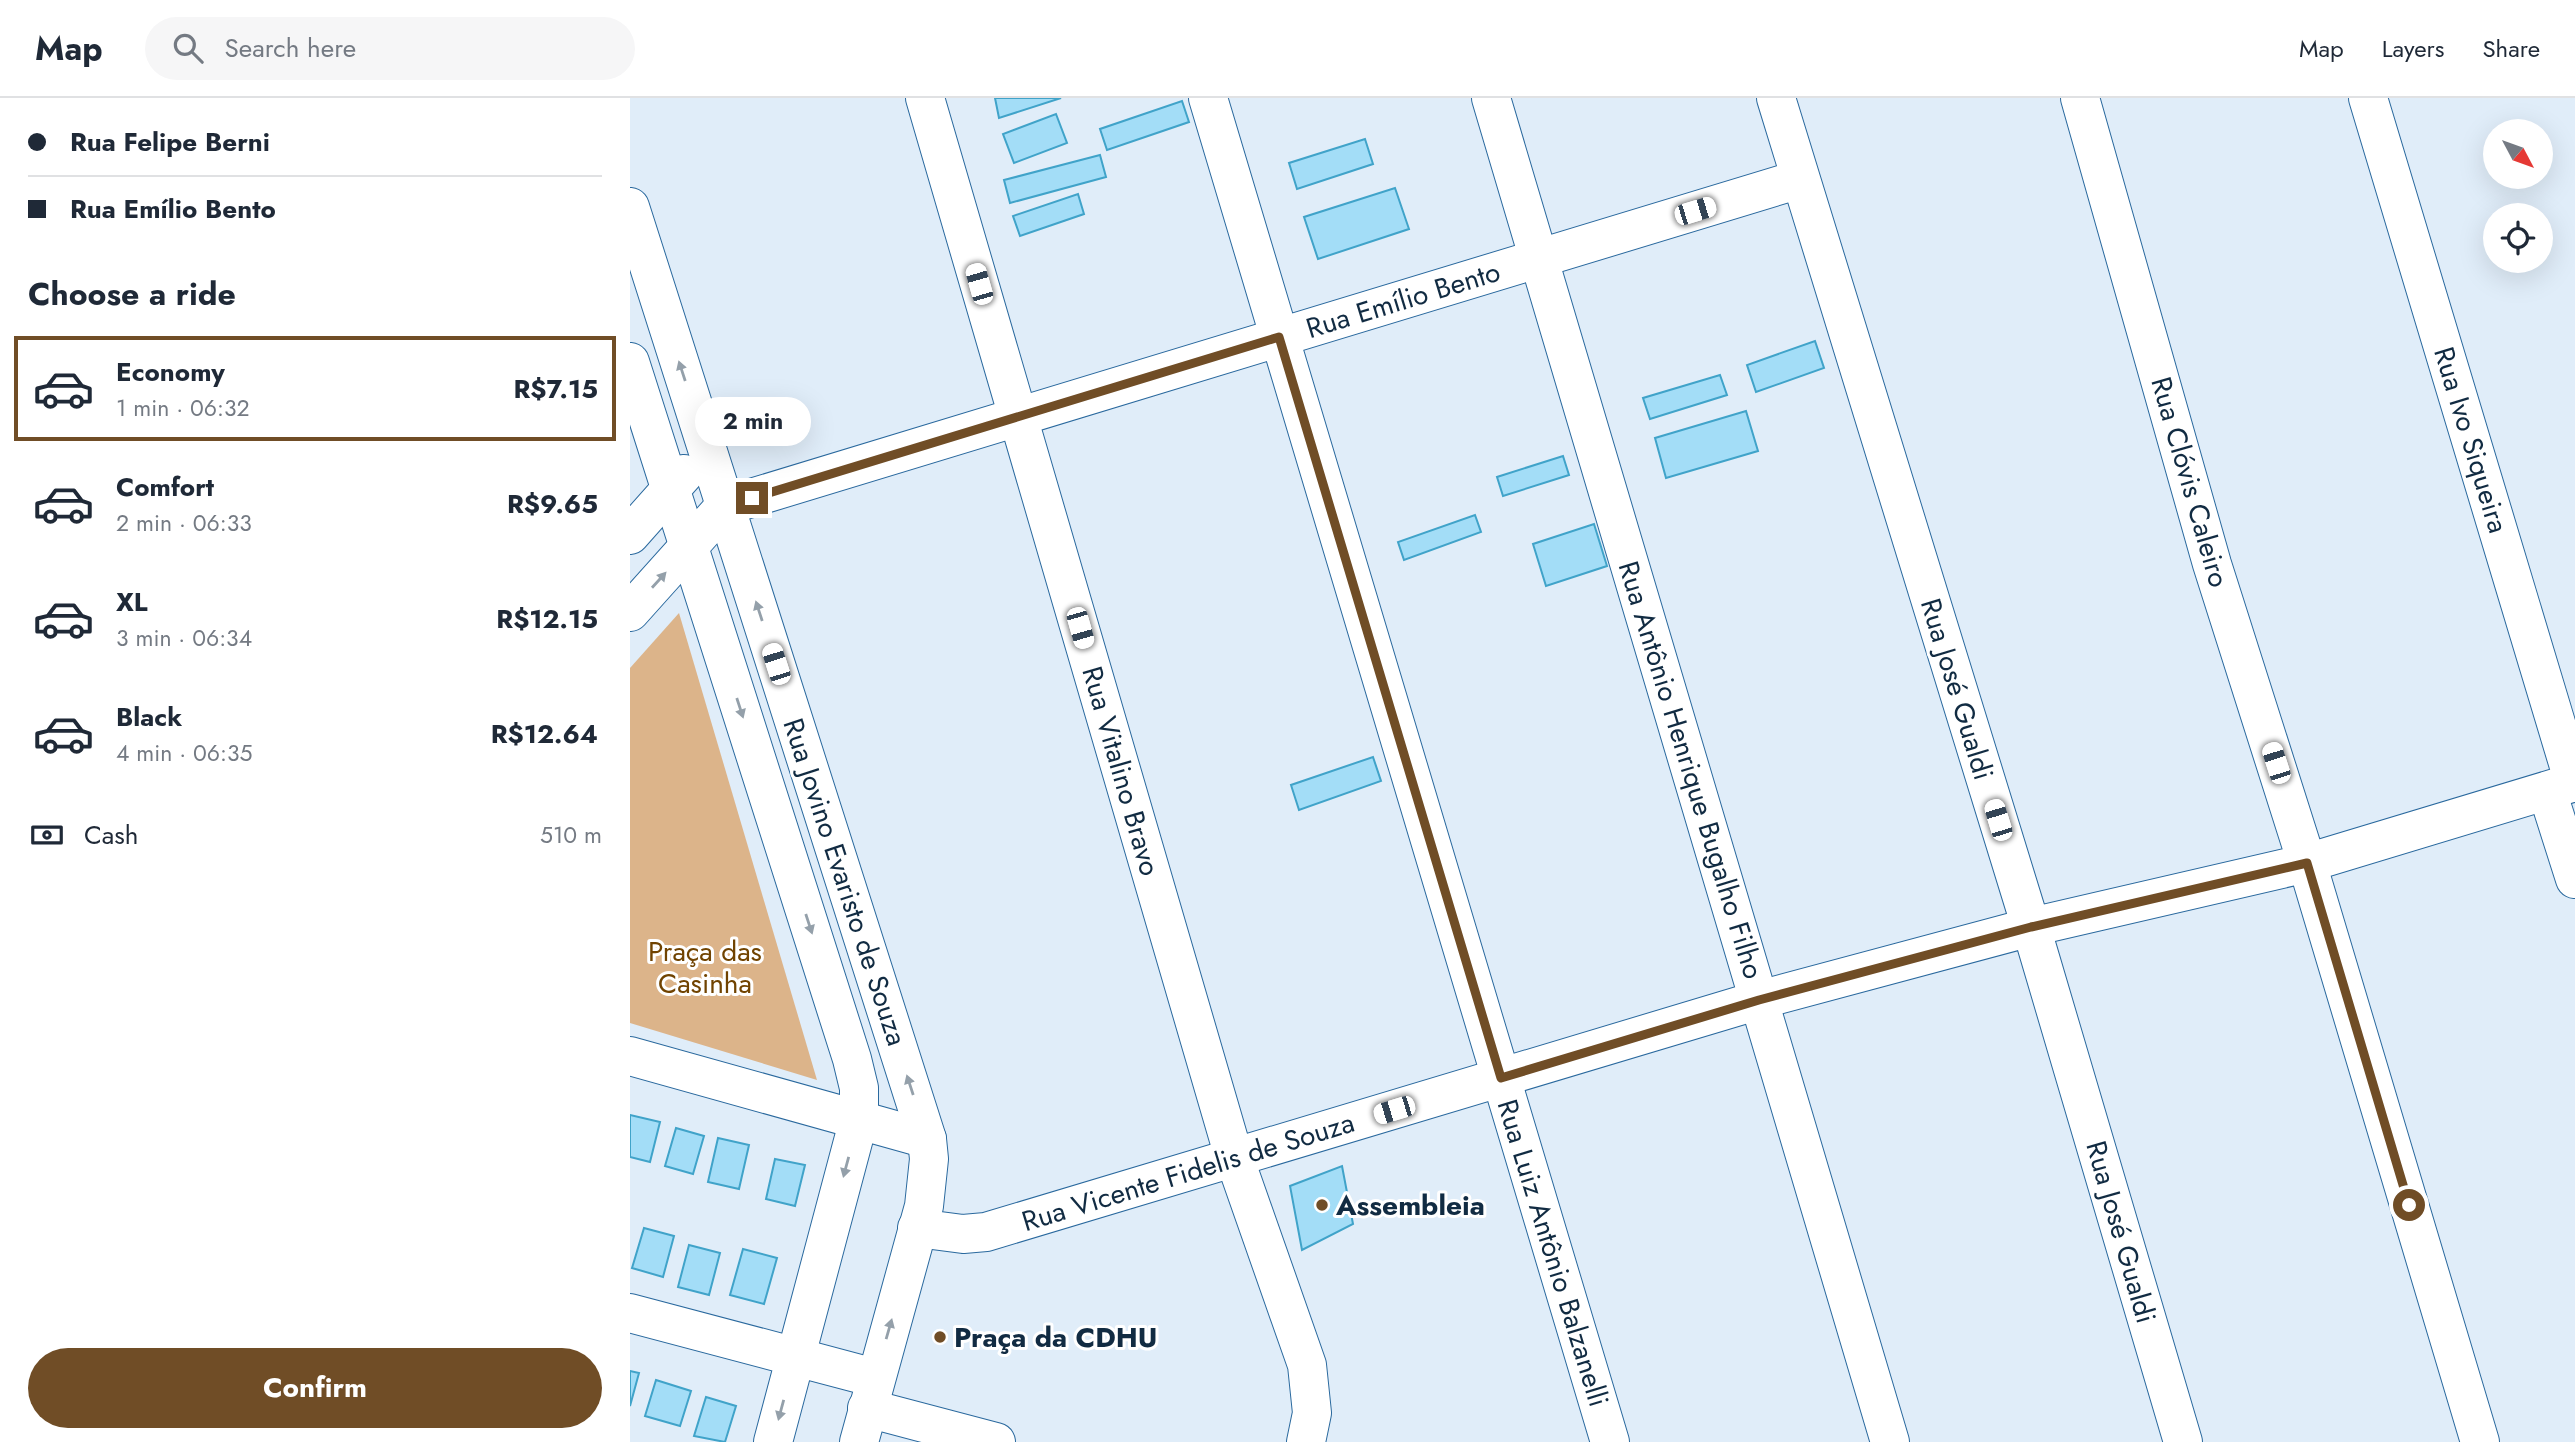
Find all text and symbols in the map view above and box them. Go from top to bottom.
search box [145,17,635,80]
text: Map [35,25,103,72]
icon: search [169,29,207,67]
text: Search here [225,29,356,67]
text: Map [2299,31,2344,66]
text: Layers [2382,31,2444,66]
text: Share [2482,31,2540,66]
north arrow [2483,119,2553,189]
map controls [2483,119,2553,273]
text: Rua Felipe Berni [70,123,270,161]
text: Rua Emílio Bento [70,190,276,228]
car [1672,195,1719,227]
button: locate [2483,203,2553,273]
street label: Rua Emílio Bento [1301,251,1505,349]
car [964,261,995,307]
text: Choose a ride [28,271,236,317]
street label: Rua Ivo Siqueira [2423,342,2519,538]
text: Economy [116,353,225,391]
icon: car [32,357,95,420]
one-way arrow [676,361,687,382]
text: R$7.15 [514,370,598,408]
street label: Rua Clóvis Caleiro [2140,372,2240,592]
text: 1 min · 06:32 [116,391,250,425]
callout: 2 min [694,396,810,446]
text: 2 min [723,404,783,438]
text: Comfort [116,468,214,506]
icon: car [32,472,95,535]
route end [736,482,768,514]
text: R$9.65 [507,485,598,523]
text: 2 min · 06:33 [116,506,252,540]
street label: Rua Antônio Henrique Bugalho Filho [1608,556,1774,984]
one-way arrow [651,571,666,588]
text: XL [116,583,148,621]
icon: car [32,587,95,650]
street label: Rua José Gualdi [1910,593,2004,785]
text: R$12.15 [496,600,598,638]
one-way arrow [753,601,764,622]
car [1065,605,1096,651]
text: 3 min · 06:34 [116,621,252,655]
car [760,641,793,687]
street label: Rua Vitalino Bravo [1072,662,1170,880]
one-way arrow [735,697,746,718]
text: Black [116,698,182,736]
icon: car [32,702,95,765]
street label: Rua Jovino Evaristo de Souza [773,713,917,1051]
text: R$12.64 [491,715,598,753]
text: 4 min · 06:35 [116,736,252,770]
car [2260,740,2293,786]
car [1982,797,2015,843]
icon: cash [28,816,66,854]
text: Cash [84,816,138,854]
text: 510 m [540,818,602,852]
one-way arrow [804,914,815,935]
park label: Praça das Casinha [648,931,762,1004]
one-way arrow [905,1074,915,1095]
car [1371,1094,1418,1126]
street label: Rua Luiz Antônio Balzanelli [1487,1094,1619,1412]
street label: Rua Vicente Fidelis de Souza [1017,1102,1359,1242]
street label: Rua José Gualdi [2075,1136,2167,1328]
one-way arrow [841,1157,851,1178]
place label: Assembleia [1335,1185,1485,1226]
route start [2393,1189,2425,1221]
marker: Assembleia [1314,1197,1330,1213]
place label: Praça da CDHU [954,1317,1157,1358]
one-way arrow [884,1318,895,1340]
marker: Praça da CDHU [932,1329,948,1345]
button: Confirm [28,1348,602,1428]
one-way arrow [775,1400,786,1422]

